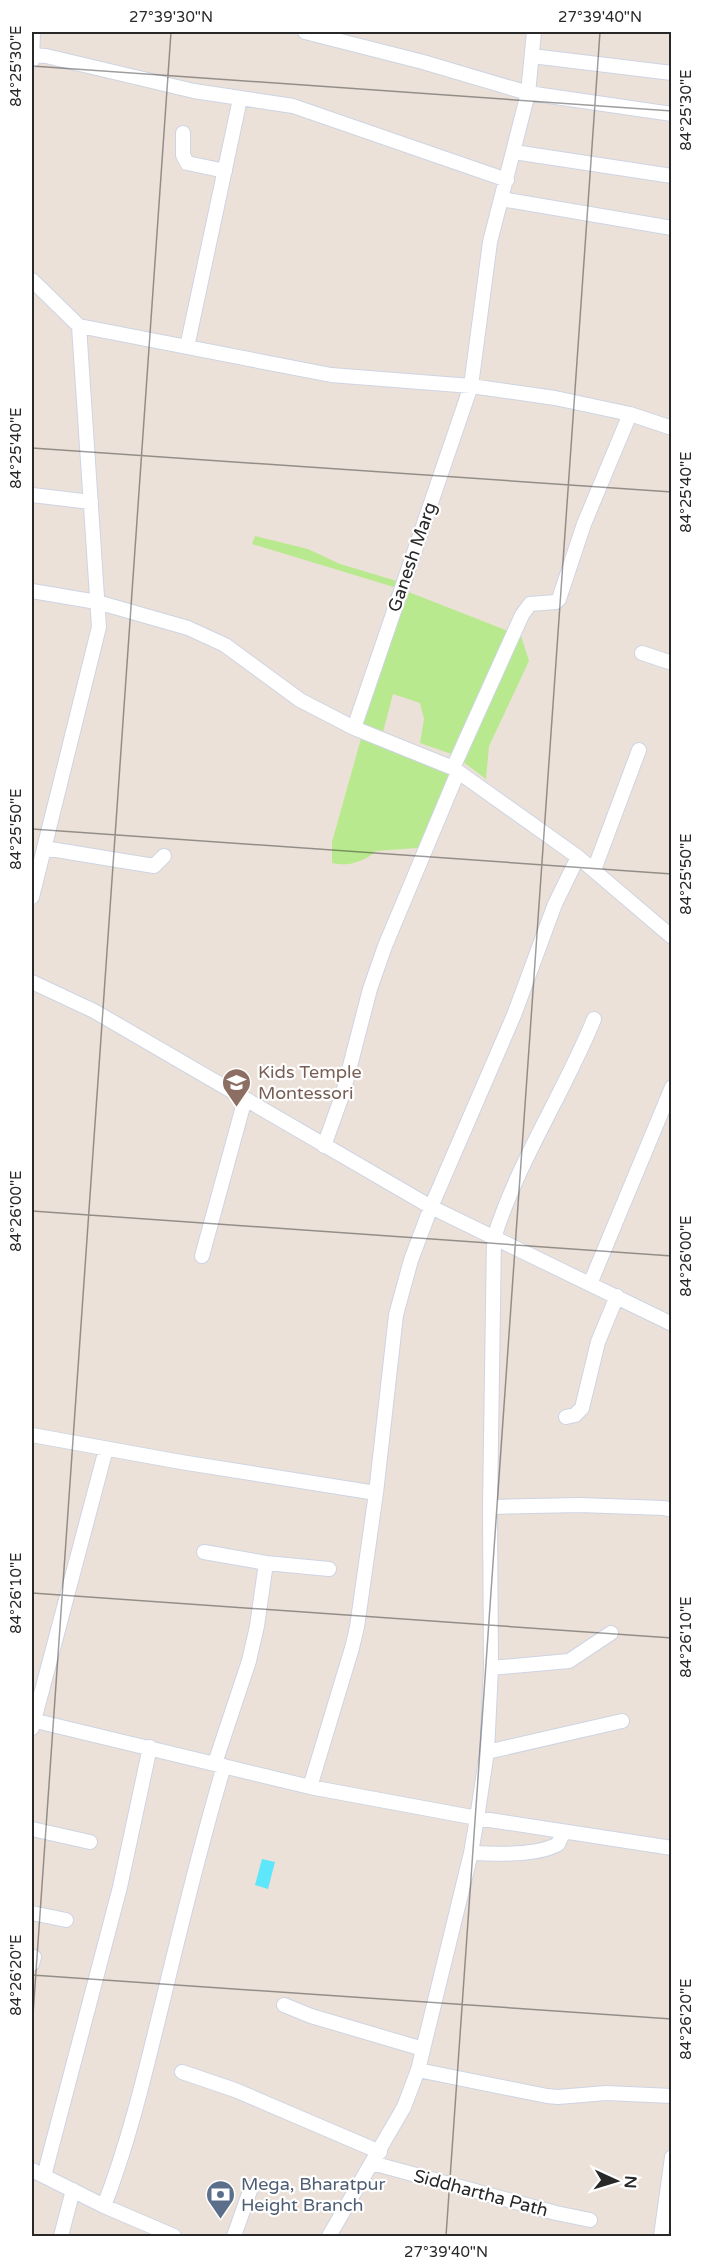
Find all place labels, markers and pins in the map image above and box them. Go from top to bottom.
place label: Kids Temple Montessori [258,1061,362,1104]
school or university icon: Kids Temple Montessori [221,1066,253,1108]
place label: Mega, Bharatpur Height Branch [241,2173,386,2216]
bank icon: Mega, Bharatpur Height Branch [204,2178,236,2220]

